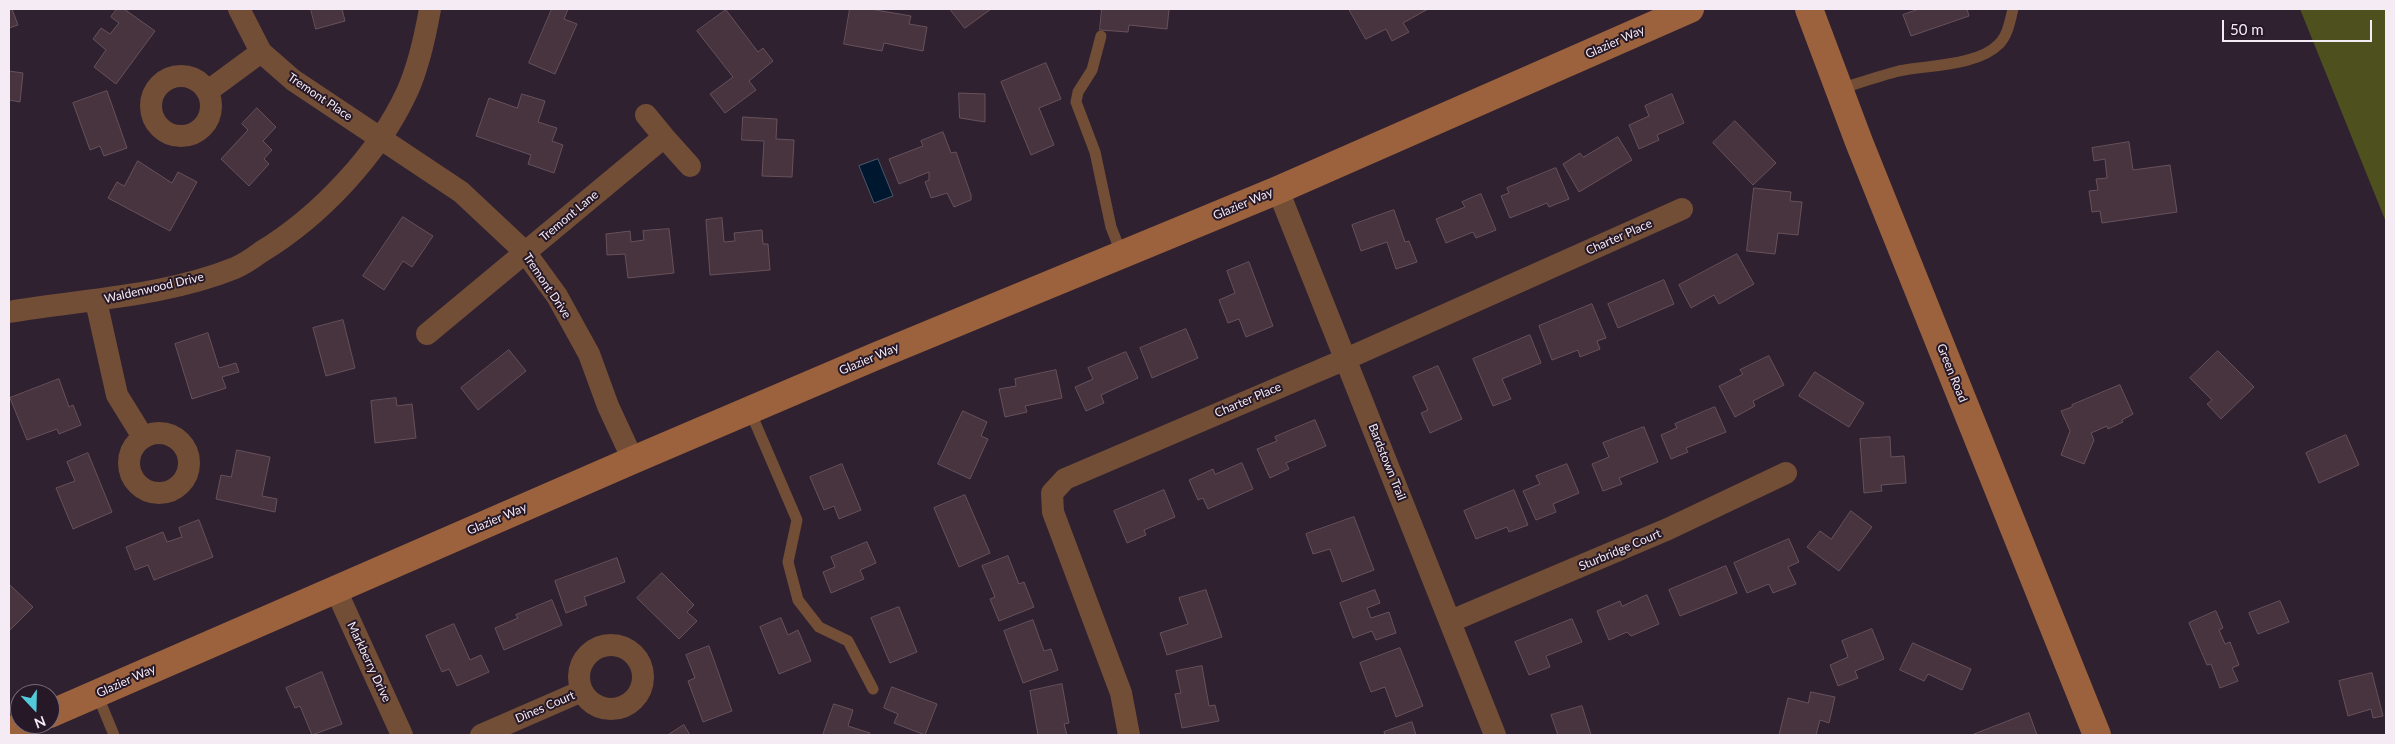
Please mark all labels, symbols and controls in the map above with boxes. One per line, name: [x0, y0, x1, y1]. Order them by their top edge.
scale bar: [2225, 10, 2375, 42]
text: 50 m: [2230, 20, 2264, 38]
street label: Glazier Way: [1583, 23, 1647, 61]
street label: Tremont Place: [285, 70, 355, 124]
street label: Glazier Way: [1211, 185, 1275, 223]
street label: Tremont Lane: [537, 187, 601, 245]
street label: Charter Place: [1584, 216, 1654, 258]
street label: Tremont Drive: [520, 251, 574, 321]
street label: Waldenwood Drive: [103, 270, 205, 306]
street label: Glazier Way: [837, 340, 901, 378]
street label: Green Road: [1934, 342, 1970, 404]
street label: Charter Place: [1213, 379, 1283, 421]
street label: Bardstown Trail: [1365, 421, 1409, 503]
street label: Glazier Way: [465, 500, 529, 538]
street label: Sturbridge Court: [1577, 526, 1663, 574]
street label: Markberry Drive: [344, 620, 394, 704]
street label: Glazier Way: [94, 662, 158, 700]
north arrow: [10, 684, 60, 734]
street label: Dines Court: [513, 688, 577, 726]
text: N: [32, 713, 48, 732]

